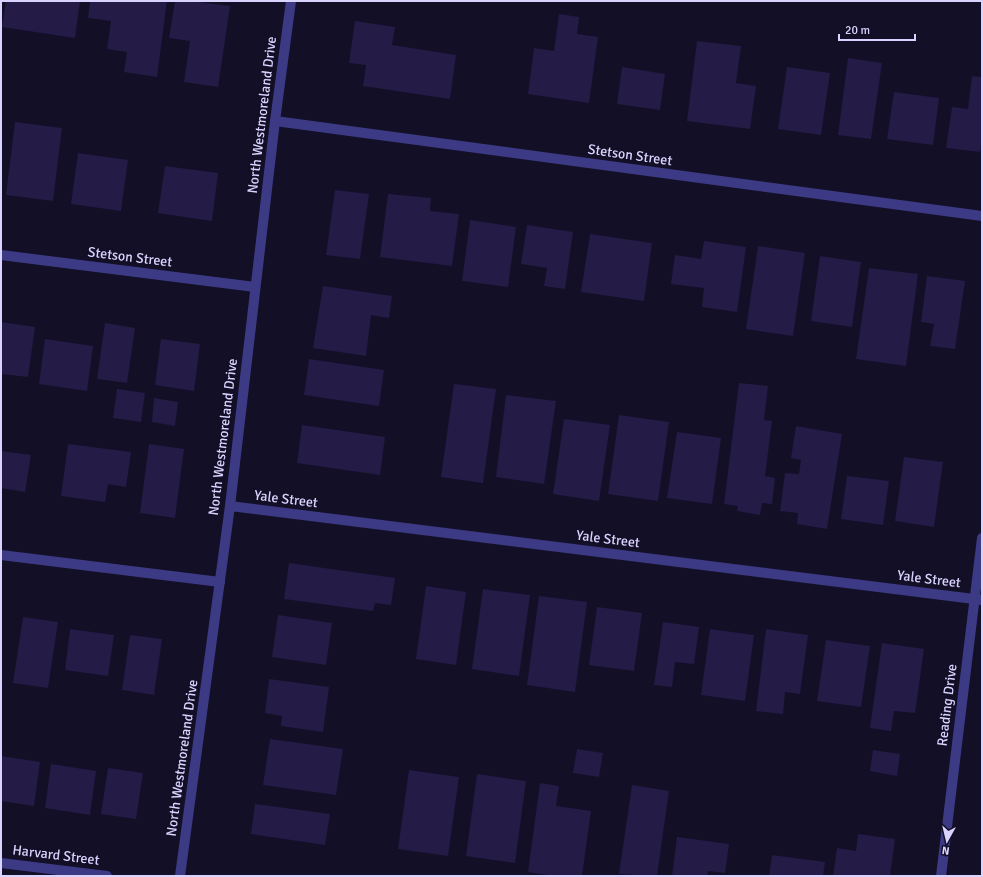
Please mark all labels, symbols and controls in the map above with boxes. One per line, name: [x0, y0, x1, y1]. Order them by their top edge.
scale bar: [839, 16, 915, 42]
text: 20 m: [845, 23, 870, 38]
street label: North Westmoreland Drive: [244, 35, 280, 195]
street label: Stetson Street: [587, 141, 673, 169]
street label: Stetson Street: [87, 243, 173, 271]
street label: North Westmoreland Drive: [205, 357, 241, 517]
street label: Yale Street: [253, 487, 319, 511]
street label: Yale Street: [575, 527, 641, 551]
street label: Yale Street: [896, 567, 962, 591]
street label: Reading Drive: [934, 663, 960, 747]
street label: North Westmoreland Drive: [163, 678, 201, 838]
north arrow: [927, 821, 967, 861]
street label: Harvard Street: [12, 841, 101, 869]
text: N: [941, 843, 950, 857]

